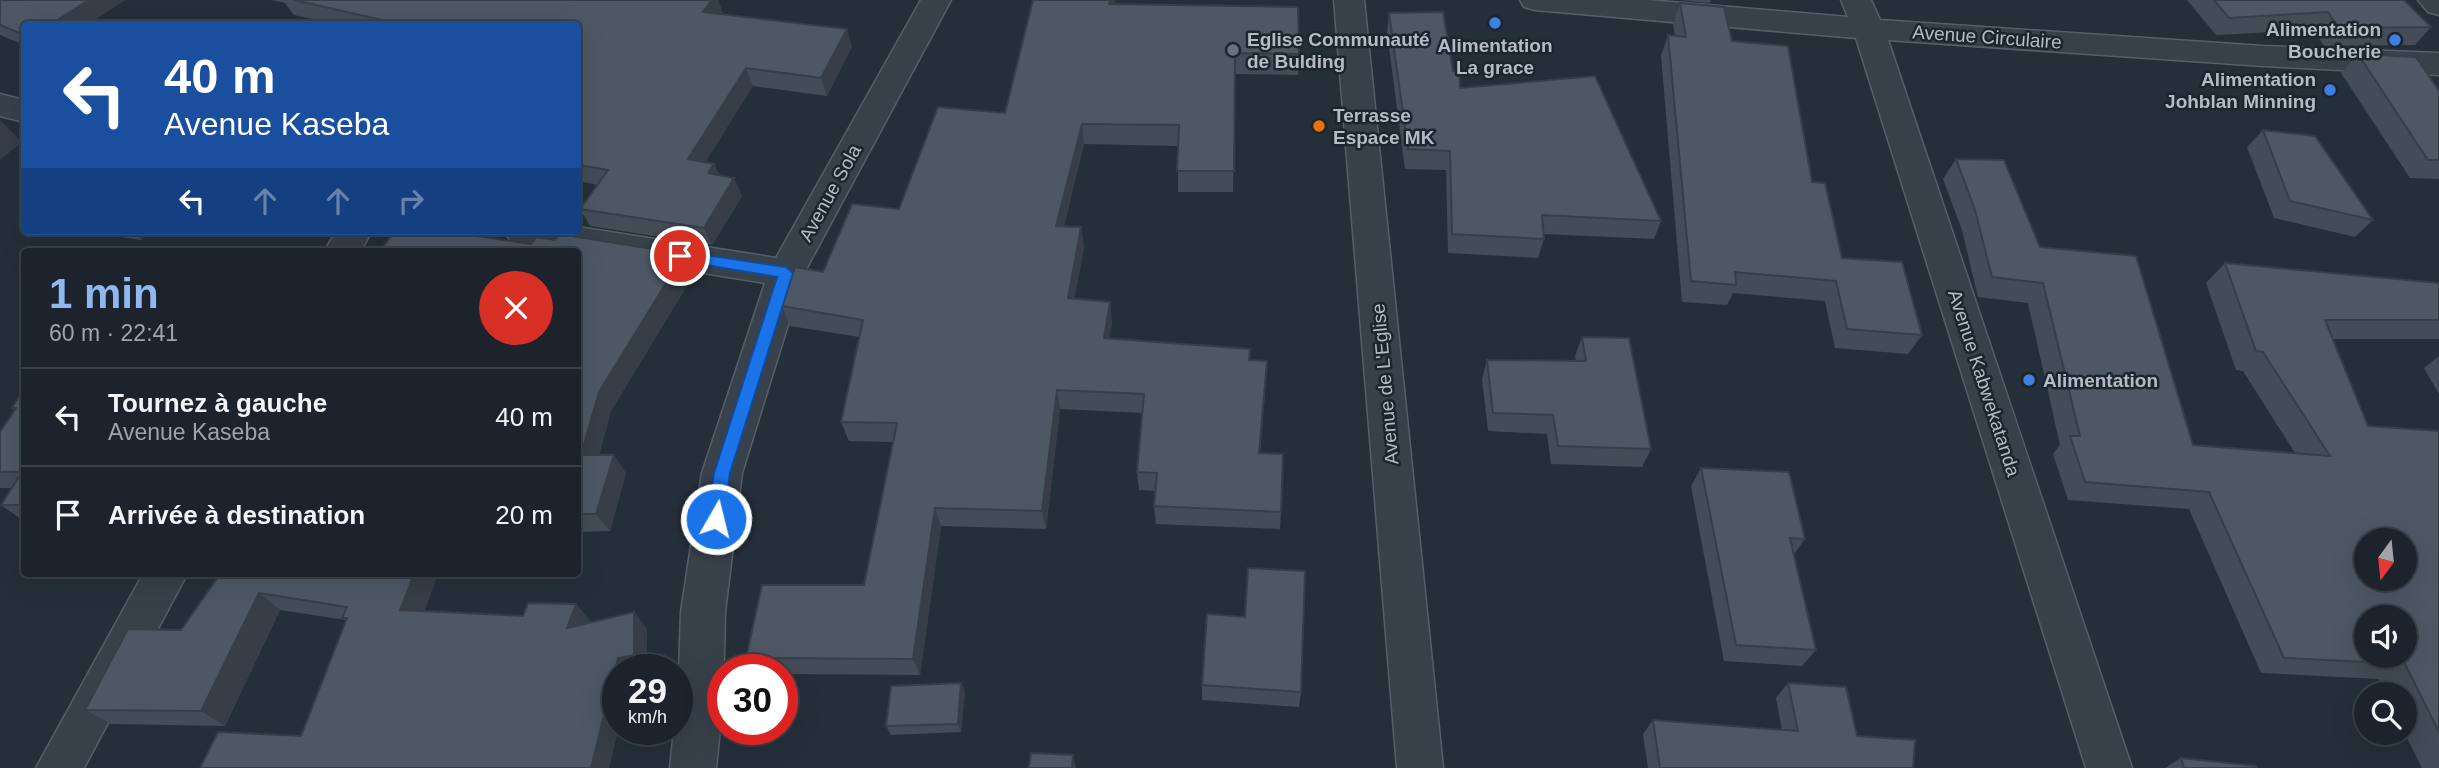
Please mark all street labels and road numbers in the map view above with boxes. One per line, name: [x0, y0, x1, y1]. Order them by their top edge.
street label: Avenue Circulaire: [1912, 21, 2062, 53]
street label: Avenue Sola: [795, 141, 865, 245]
street label: Avenue Kabwekatanda: [1944, 287, 2024, 479]
street label: Avenue de L'Eglise: [1367, 303, 1403, 465]

